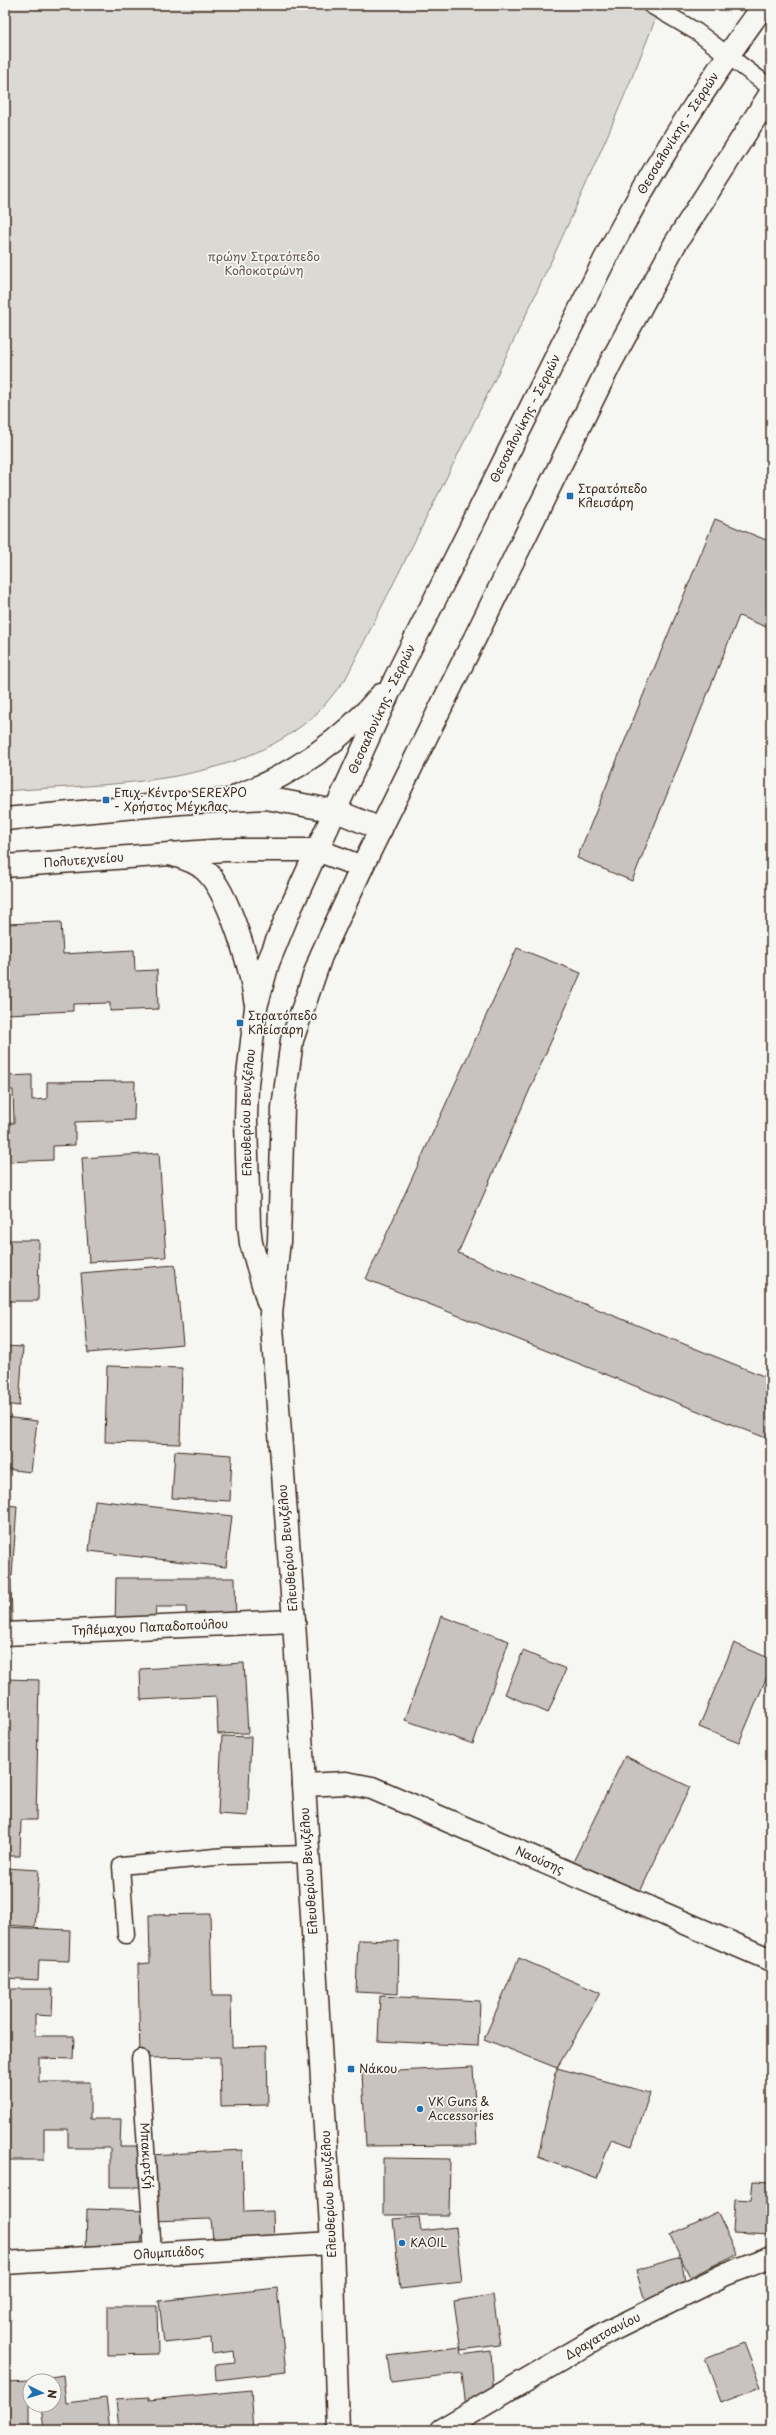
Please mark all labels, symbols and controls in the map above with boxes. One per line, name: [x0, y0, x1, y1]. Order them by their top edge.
street label: Θεσσαλονίκης - Σερρών: [632, 68, 723, 197]
park label: πρώην Στρατόπεδο Κολοκοτρώνη: [208, 247, 320, 279]
street label: Θεσσαλονίκης - Σερρών: [485, 351, 564, 485]
place label: Στρατόπεδο Κλεισάρη: [578, 479, 648, 511]
marker: Στρατόπεδο Κλεισάρη: [565, 491, 575, 501]
street label: Θεσσαλονίκης - Σερρών: [343, 641, 419, 777]
place label: Επιχ. Κέντρο SEREXPO - Χρήστος Μέγκλας: [114, 783, 247, 815]
marker: Επιχ. Κέντρο SEREXPO - Χρήστος Μέγκλας: [101, 795, 111, 805]
street label: Πολυτεχνείου: [43, 847, 124, 871]
place label: Στρατόπεδο Κλείσαρη: [248, 1006, 318, 1038]
marker: Στρατόπεδο Κλείσαρη: [235, 1018, 245, 1028]
street label: Ελευθερίου Βενιζέλου: [236, 1048, 259, 1177]
street label: Ελευθερίου Βενιζέλου: [272, 1484, 302, 1612]
street label: Τηλέμαχου Παπαδοπούλου: [71, 1614, 229, 1639]
street label: Ελευθερίου Βενιζέλου: [295, 1807, 321, 1935]
street label: Ναούσης: [513, 1841, 567, 1878]
place label: Νάκου: [359, 2059, 397, 2077]
marker: Νάκου: [346, 2064, 356, 2074]
place label: VK Guns & Accessories: [428, 2092, 494, 2124]
marker: VK Guns & Accessories: [415, 2104, 425, 2114]
street label: Μπακιρτζή: [136, 2122, 159, 2190]
street label: Ελευθερίου Βενιζέλου: [316, 2130, 340, 2258]
place label: KAOIL: [410, 2233, 447, 2251]
marker: KAOIL: [397, 2238, 407, 2248]
street label: Ολυμπιάδος: [133, 2241, 205, 2263]
street label: Δραγατσανίου: [561, 2307, 643, 2363]
north arrow: [22, 2373, 62, 2413]
text: N: [44, 2389, 61, 2399]

